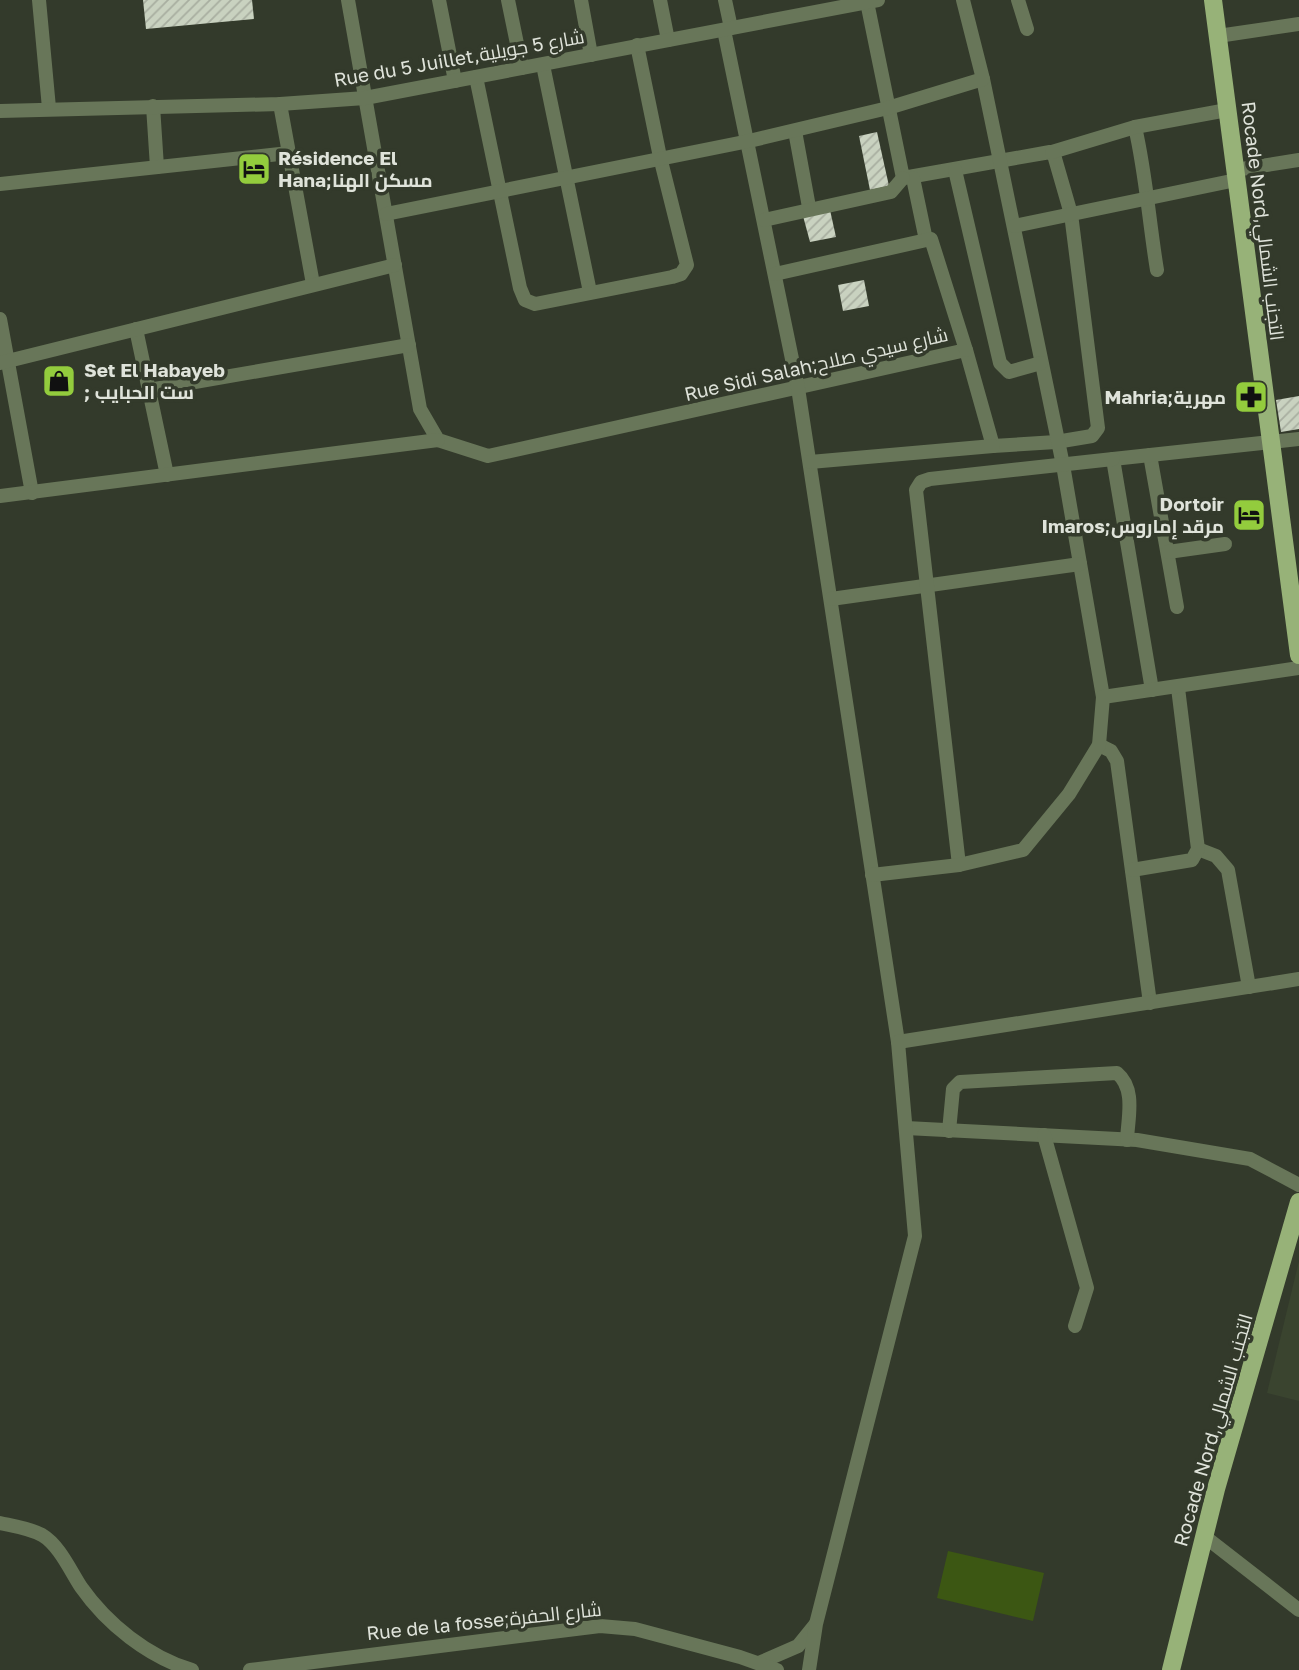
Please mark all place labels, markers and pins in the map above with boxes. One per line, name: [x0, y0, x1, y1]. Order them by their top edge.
place label: Résidence El Hana;مسكن الهنا: [278, 146, 432, 192]
hotel icon: Résidence El Hana;مسكن الهنا: [235, 150, 273, 188]
place label: Set El Habayeb ; ست الحبايب: [84, 358, 225, 403]
shop icon: Set El Habayeb ; ست الحبايب: [40, 362, 78, 400]
pharmacy icon: Mahria;مهرية: [1232, 378, 1270, 416]
place label: Mahria;مهرية: [1104, 385, 1226, 409]
place label: Dortoir Imaros;مرقد إماروس: [1042, 492, 1225, 540]
hotel icon: Dortoir Imaros;مرقد إماروس: [1230, 496, 1268, 534]

